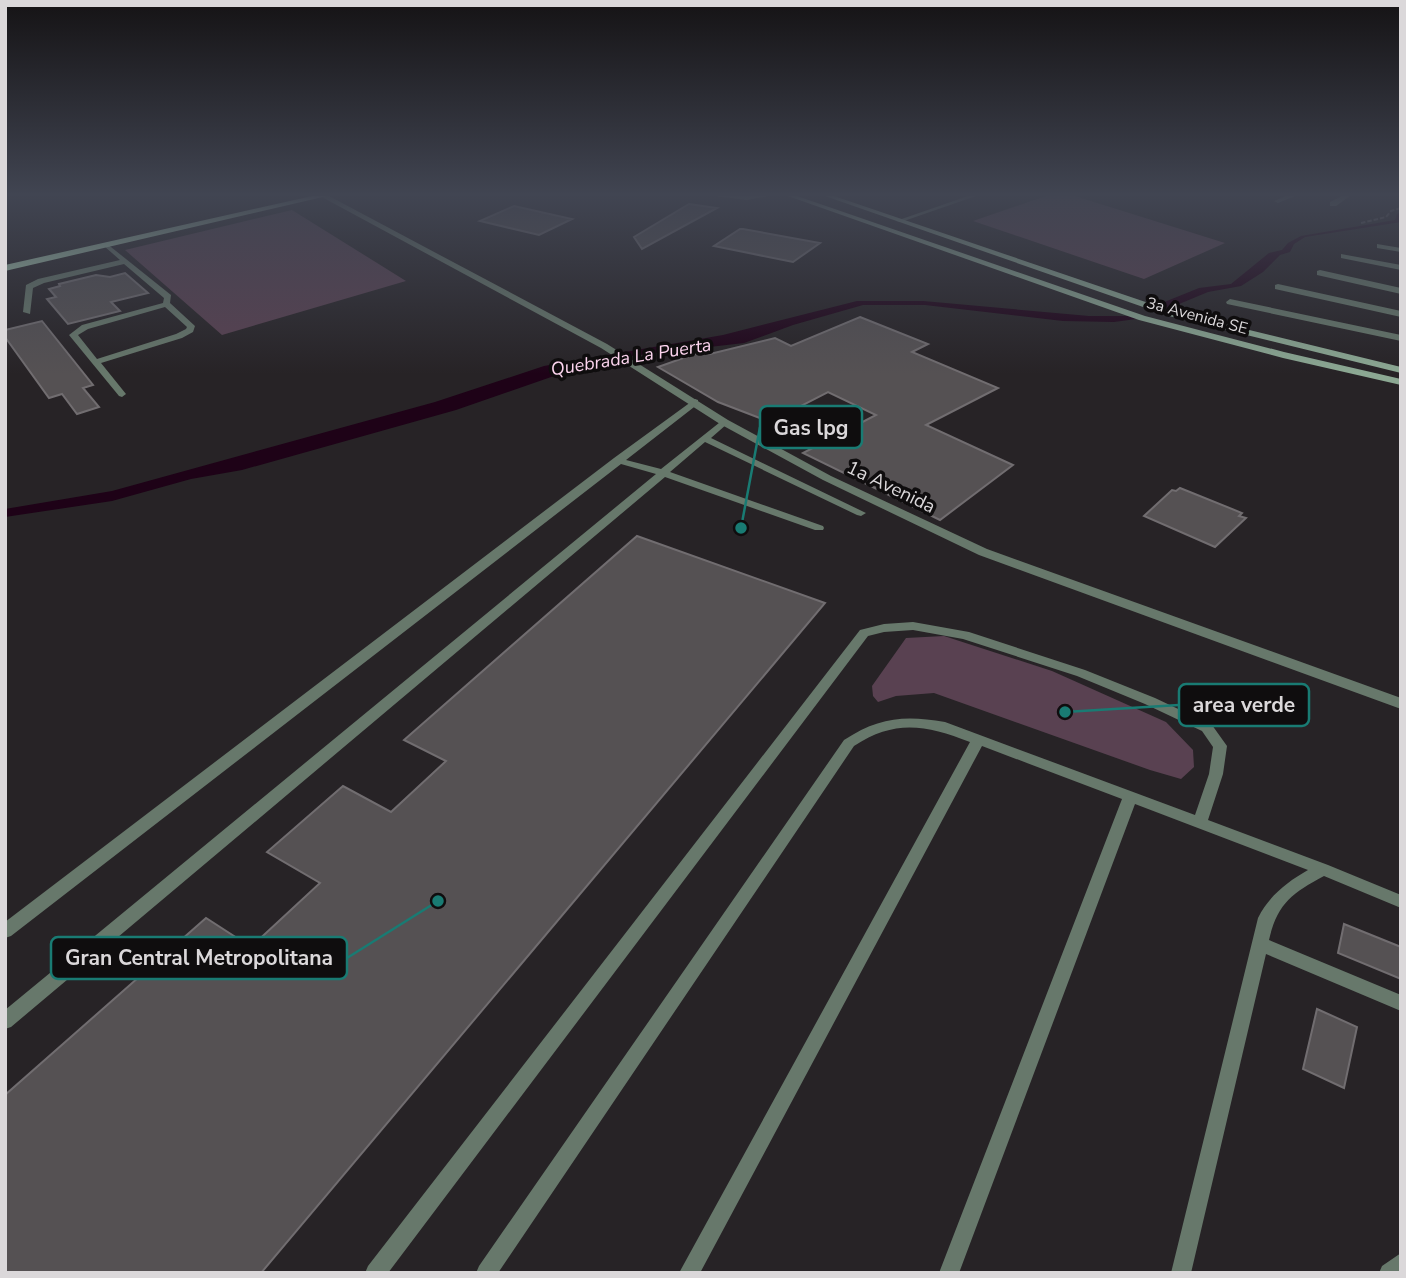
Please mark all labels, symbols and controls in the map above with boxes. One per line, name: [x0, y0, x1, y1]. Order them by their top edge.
street label: 3a Avenida SE: [1144, 292, 1250, 340]
water label: Quebrada La Puerta: [549, 332, 713, 382]
callout: Gas lpg: [760, 406, 862, 448]
text: Gas lpg: [774, 414, 848, 442]
street label: 1a Avenida: [842, 454, 940, 520]
callout: area verde: [1179, 684, 1309, 726]
text: area verde: [1193, 691, 1295, 719]
callout: Gran Central Metropolitana: [51, 937, 347, 979]
text: Gran Central Metropolitana: [65, 944, 333, 972]

